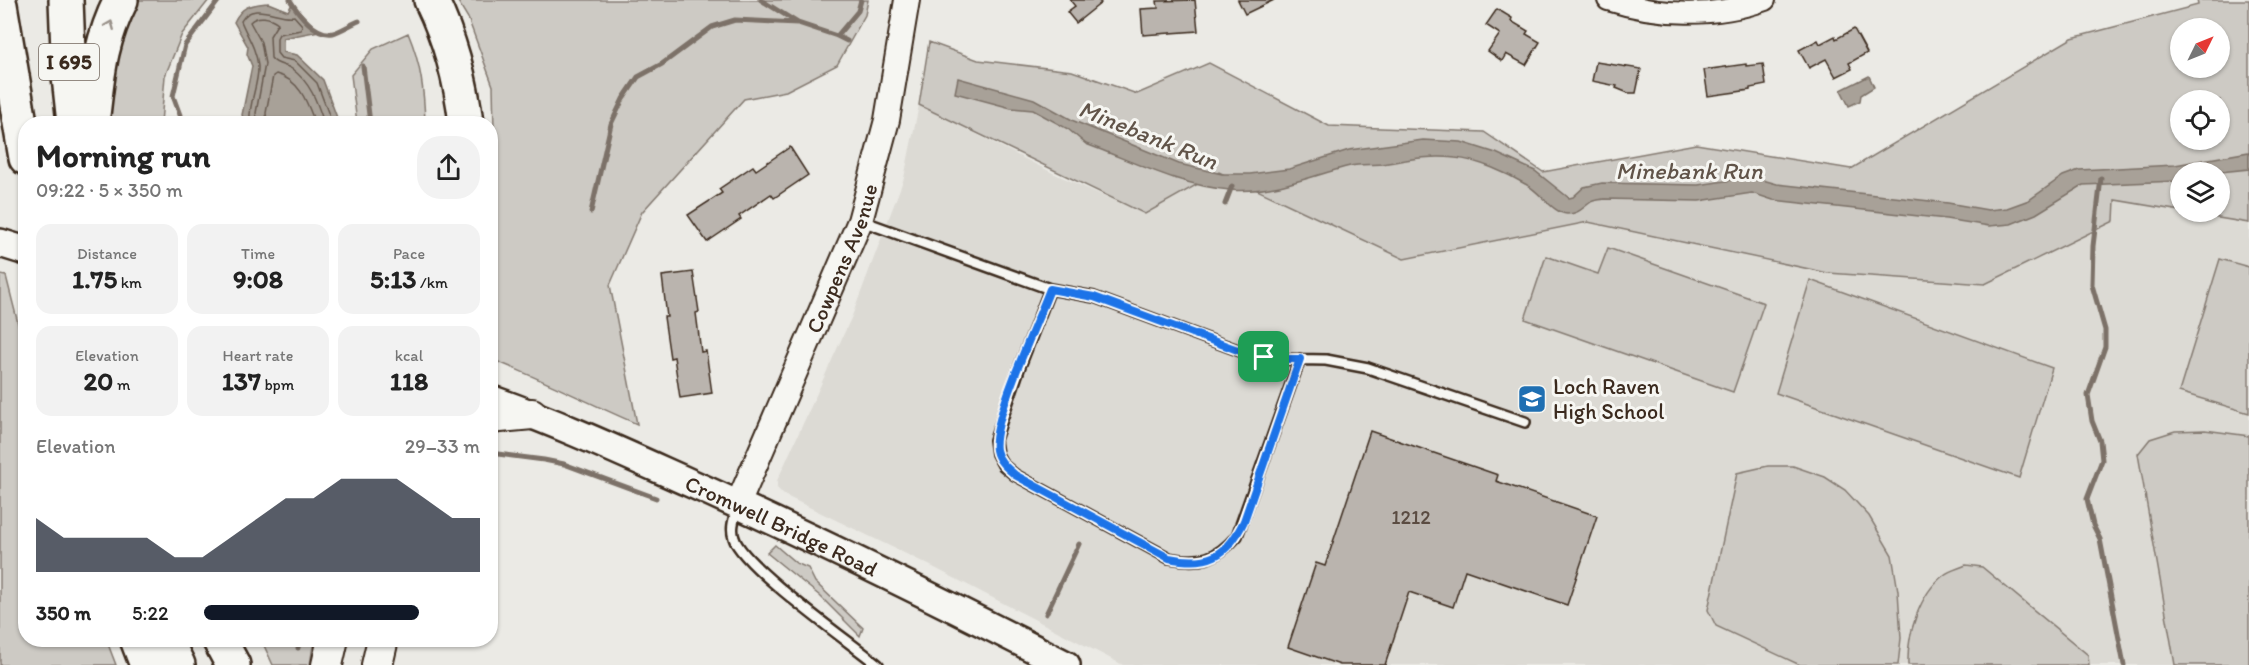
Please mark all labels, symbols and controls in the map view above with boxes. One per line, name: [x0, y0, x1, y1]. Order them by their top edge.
north arrow: [2170, 18, 2230, 78]
map controls: [2170, 18, 2230, 222]
one-way arrow: [103, 20, 115, 31]
road number: I 695: [39, 44, 99, 80]
button: locate: [2170, 90, 2230, 150]
water label: Minebank Run: [1075, 94, 1222, 176]
text: Morning run: [36, 136, 211, 175]
button: share: [417, 136, 480, 199]
water label: Minebank Run: [1616, 156, 1763, 185]
button: layers: [2170, 162, 2230, 222]
text: 09:22 · 5 × 350 m: [36, 178, 183, 202]
street label: Cowpens Avenue: [800, 181, 883, 337]
text: Distance: [77, 244, 137, 263]
text: Time: [241, 244, 275, 263]
text: Pace: [393, 244, 425, 263]
text: 1.75: [72, 263, 117, 295]
text: 9:08: [233, 263, 283, 295]
text: 5:13: [370, 263, 416, 295]
text: km: [117, 273, 142, 292]
text: /km: [416, 273, 448, 292]
pin: [1238, 331, 1289, 382]
icon: arrive: [1247, 340, 1280, 373]
text: Elevation: [75, 346, 139, 365]
text: Heart rate: [223, 346, 293, 365]
text: kcal: [395, 346, 423, 365]
text: 20: [84, 365, 113, 397]
text: 137: [222, 365, 261, 397]
text: 118: [390, 365, 428, 397]
place label: Loch Raven High School: [1553, 373, 1665, 425]
text: m: [113, 375, 130, 394]
text: bpm: [261, 375, 294, 394]
school or university icon: Loch Raven High School: [1516, 383, 1548, 415]
text: Elevation: [36, 434, 115, 458]
text: 29–33 m: [405, 434, 480, 458]
street label: Cromwell Bridge Road: [681, 469, 882, 583]
house number: 1212: [1391, 505, 1431, 529]
text: 350 m: [36, 601, 91, 625]
text: 5:22: [132, 601, 168, 625]

